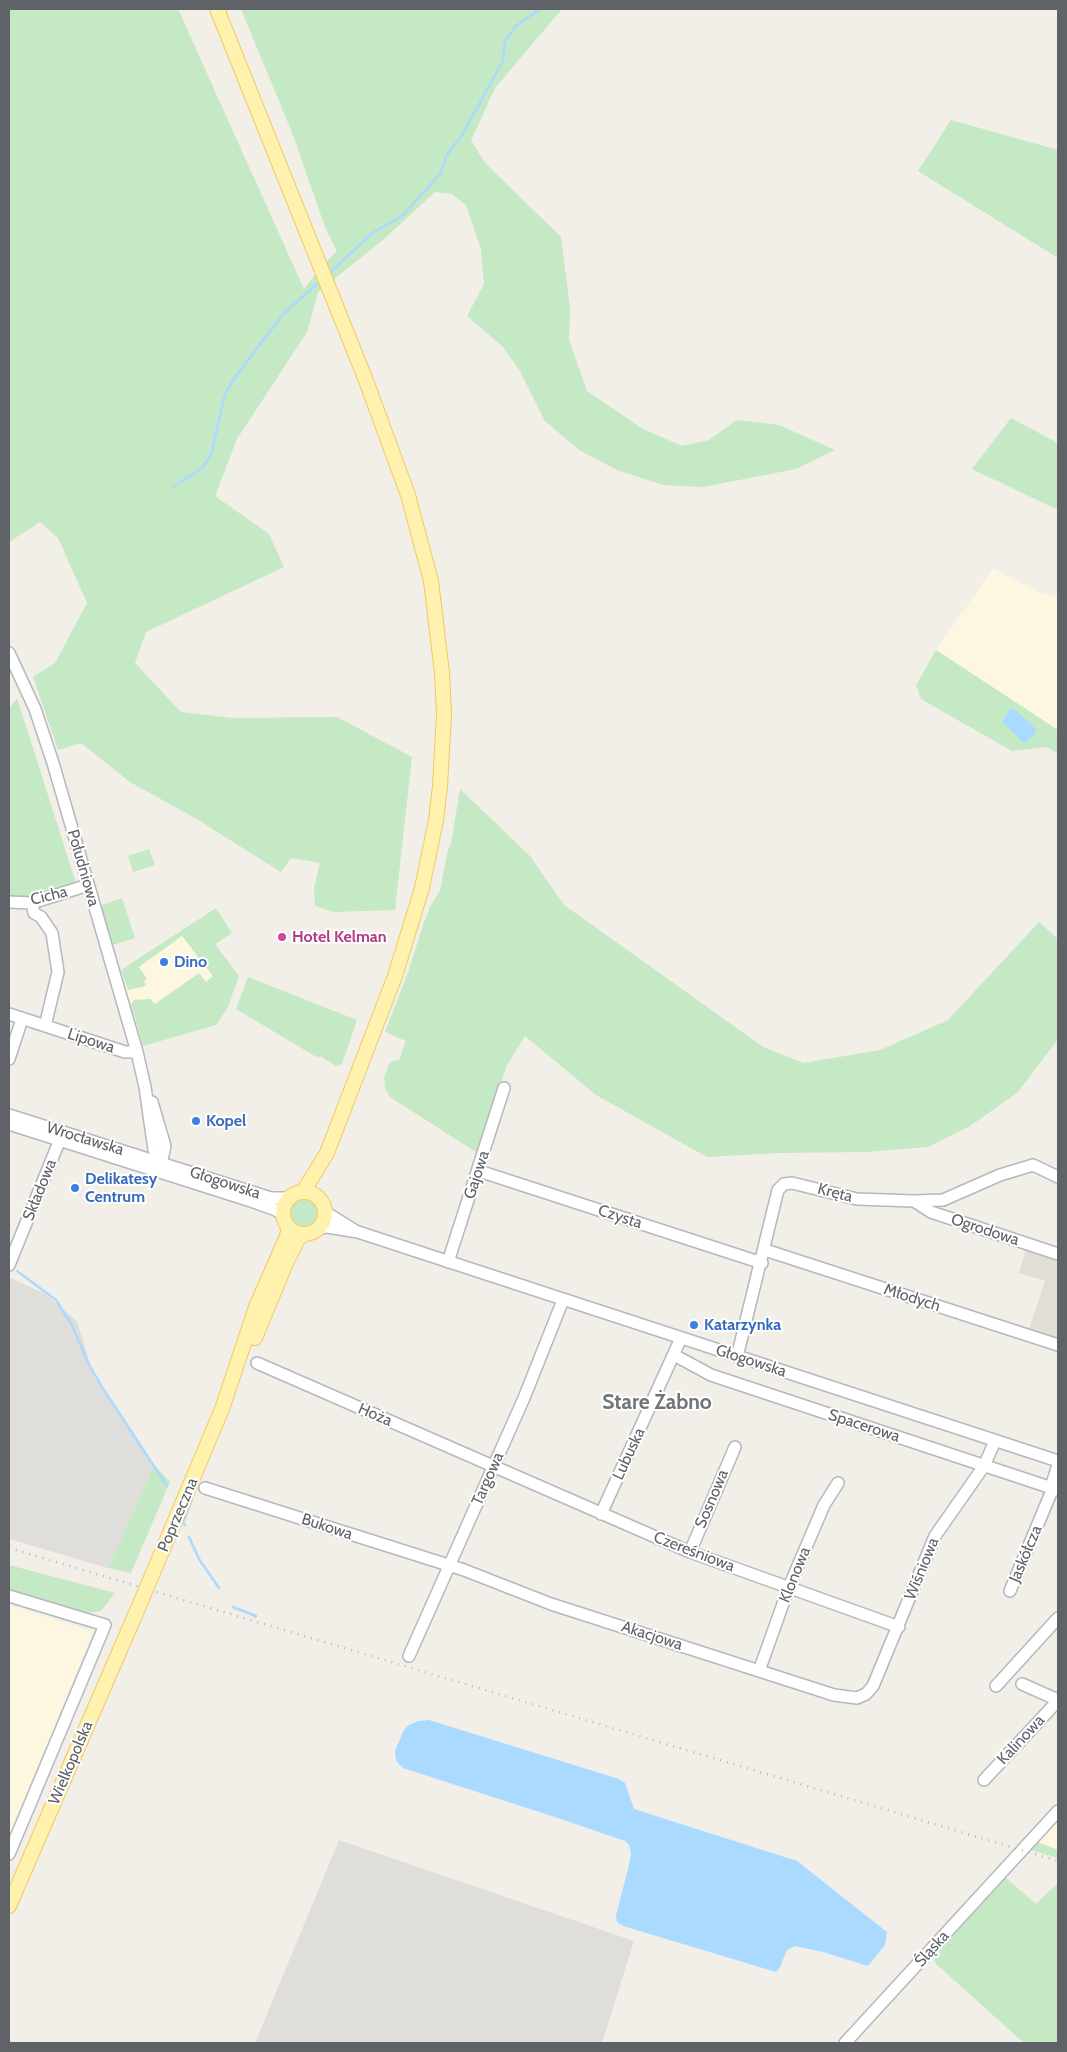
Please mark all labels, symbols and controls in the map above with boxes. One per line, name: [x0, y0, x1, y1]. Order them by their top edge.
street label: Południowa: [63, 827, 103, 909]
street label: Cicha: [29, 882, 69, 910]
place label: Hotel Kelman: [292, 927, 387, 947]
marker: Hotel Kelman: [276, 931, 288, 943]
place label: Dino: [174, 952, 207, 972]
marker: Dino: [158, 956, 170, 968]
street label: Lipowa: [65, 1024, 117, 1058]
place label: Kopel: [206, 1111, 246, 1131]
marker: Kopel: [190, 1115, 202, 1127]
street label: Wrocławska: [44, 1118, 126, 1160]
street label: Gajowa: [460, 1148, 494, 1202]
street label: Składowa: [19, 1156, 61, 1224]
street label: Głogowska: [187, 1163, 263, 1203]
place label: Delikatesy Centrum: [85, 1169, 157, 1207]
street label: Kręta: [816, 1179, 854, 1207]
marker: Delikatesy Centrum: [69, 1182, 81, 1194]
street label: Czysta: [596, 1201, 644, 1233]
street label: Ogrodowa: [948, 1210, 1022, 1250]
street label: Młodych: [881, 1280, 943, 1316]
place label: Katarzynka: [704, 1315, 781, 1335]
marker: Katarzynka: [688, 1319, 700, 1331]
street label: Głogowska: [713, 1341, 789, 1381]
district label: Stare Żabno: [602, 1390, 712, 1416]
street label: Hoża: [355, 1399, 395, 1431]
street label: Spacerowa: [826, 1405, 902, 1447]
street label: Lubuska: [609, 1425, 649, 1483]
street label: Targowa: [468, 1449, 508, 1509]
street label: Sosnowa: [691, 1467, 733, 1531]
street label: Poprzeczna: [154, 1475, 202, 1555]
street label: Bukowa: [299, 1510, 355, 1544]
street label: Jaskółcza: [1005, 1523, 1047, 1585]
street label: Czereśniowa: [651, 1528, 737, 1576]
street label: Wiśniowa: [901, 1535, 943, 1603]
street label: Klonowa: [775, 1544, 815, 1606]
street label: Akacjowa: [619, 1617, 685, 1655]
street label: Kalinowa: [993, 1711, 1049, 1769]
street label: Wielkopolska: [45, 1718, 97, 1808]
street label: Śląska: [911, 1927, 953, 1971]

